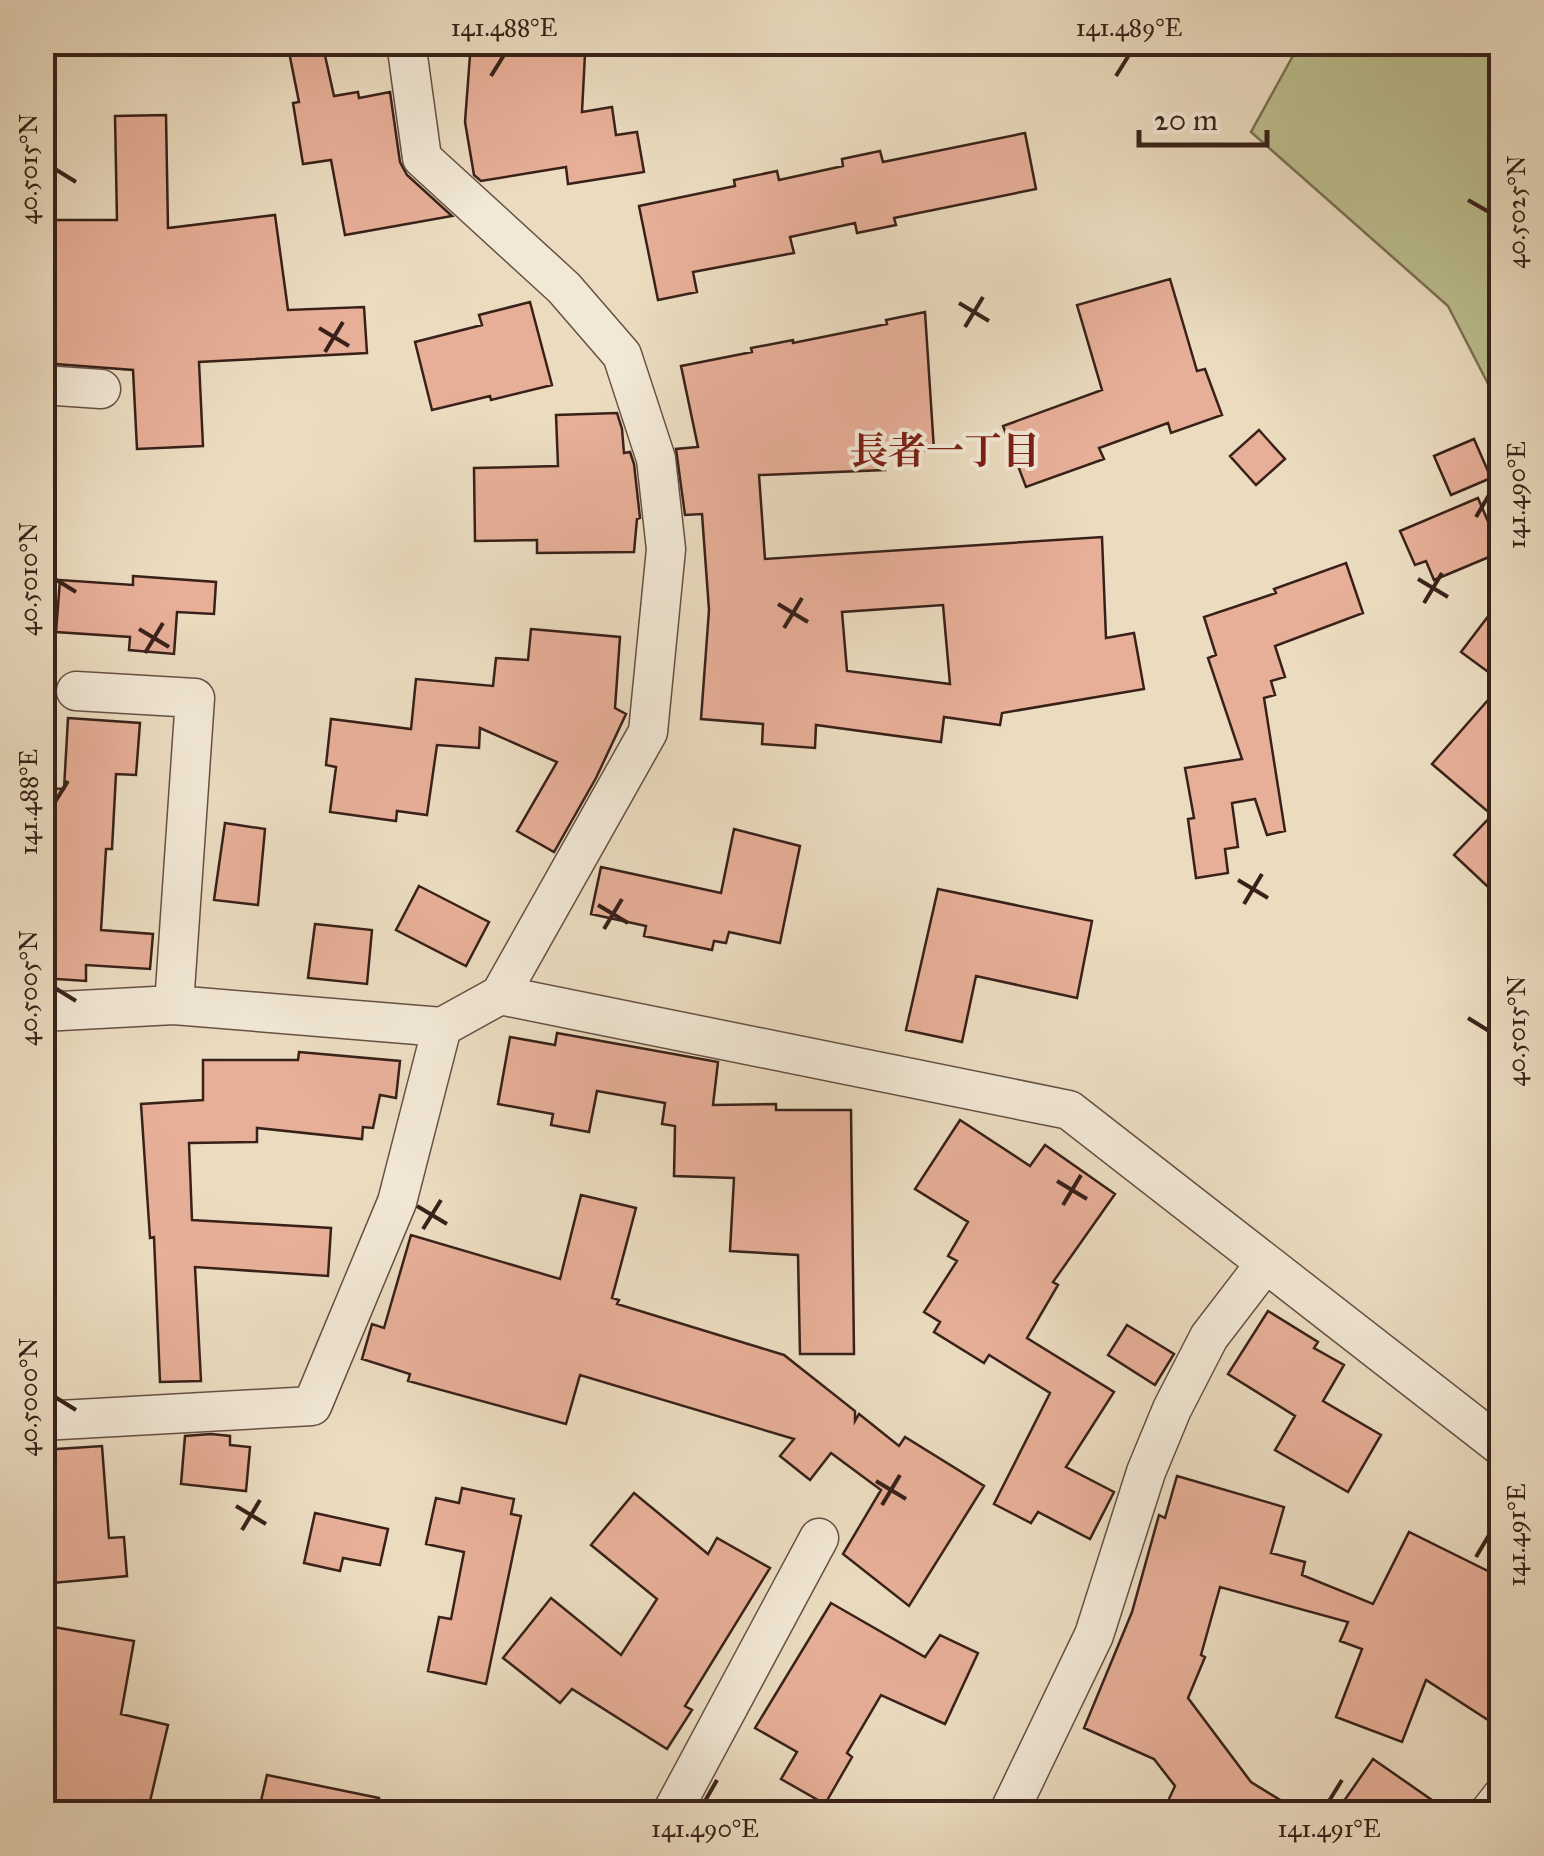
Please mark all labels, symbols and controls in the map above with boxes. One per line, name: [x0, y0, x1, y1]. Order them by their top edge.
text: 141.488°E: [451, 12, 557, 43]
text: 141.489°E: [1076, 12, 1182, 43]
scale bar: [1139, 85, 1266, 147]
text: 20 m: [1154, 102, 1218, 138]
text: 40.5015°N: [13, 114, 44, 224]
text: 40.5025°N: [1501, 155, 1532, 269]
district label: 長者一丁目: [850, 428, 1040, 474]
text: 141.490°E: [1501, 441, 1532, 549]
text: 40.5010°N: [13, 522, 44, 636]
text: 141.488°E: [13, 749, 44, 855]
text: 40.5005°N: [13, 930, 44, 1046]
text: 40.5015°N: [1501, 976, 1532, 1086]
text: 40.5000°N: [13, 1338, 44, 1456]
text: 141.491°E: [1501, 1483, 1532, 1587]
text: 141.490°E: [651, 1813, 759, 1844]
text: 141.491°E: [1277, 1813, 1381, 1844]

